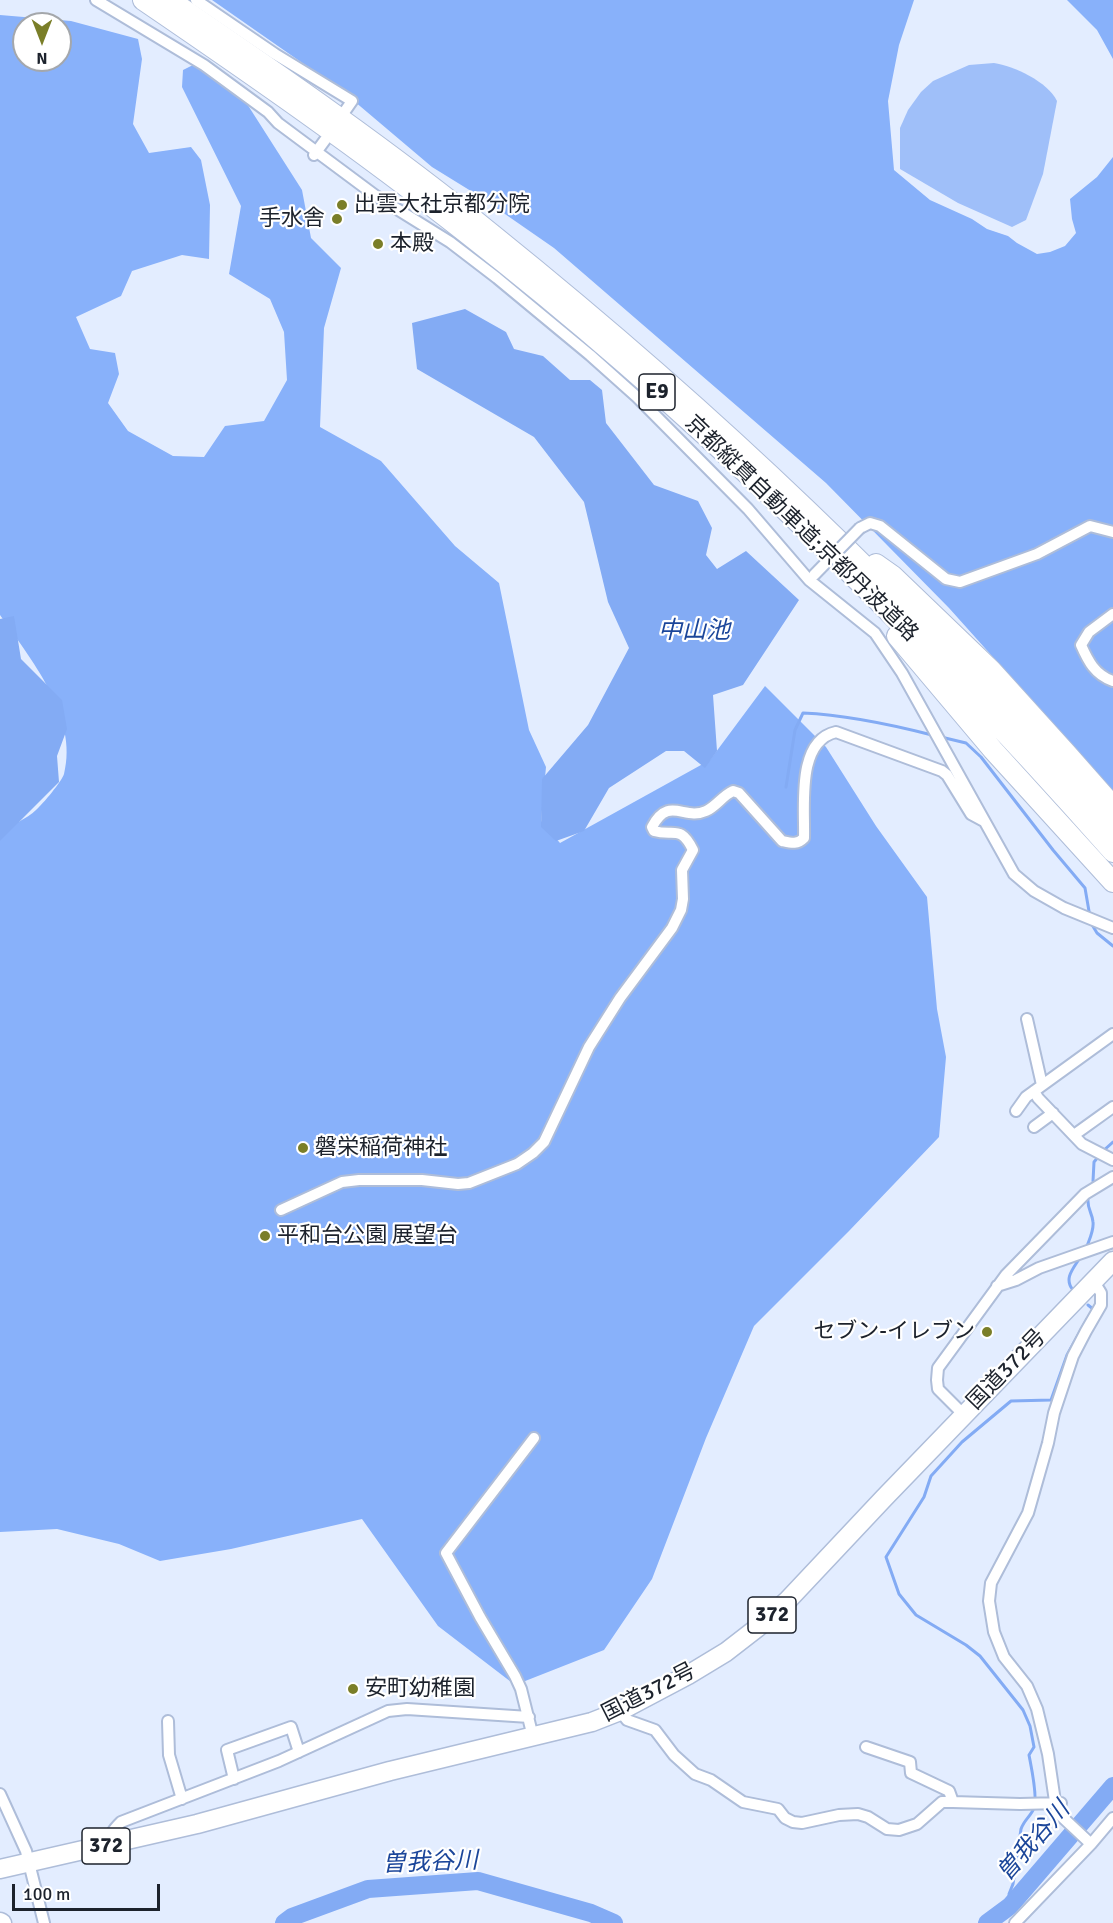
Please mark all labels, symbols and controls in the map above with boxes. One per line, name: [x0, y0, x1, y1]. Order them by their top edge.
north arrow: [12, 12, 72, 72]
text: N: [36, 48, 48, 68]
place label: 出雲大社京都分院: [354, 192, 530, 218]
marker: 出雲大社京都分院: [335, 198, 349, 212]
place label: 手水舎: [259, 206, 325, 232]
marker: 手水舎: [330, 212, 344, 226]
place label: 本殿: [390, 231, 434, 257]
marker: 本殿: [371, 237, 385, 251]
road number: E9: [639, 374, 675, 410]
street label: 京都縦貫自動車道;京都丹波道路: [679, 410, 923, 648]
water label: 中山池: [658, 618, 730, 646]
place label: 磐栄稲荷神社: [315, 1135, 447, 1161]
marker: 磐栄稲荷神社: [296, 1141, 310, 1155]
place label: 平和台公園 展望台: [277, 1223, 458, 1249]
marker: 平和台公園 展望台: [258, 1229, 272, 1243]
place label: セブン-イレブン: [813, 1319, 975, 1345]
street label: 国道372号: [962, 1324, 1052, 1416]
marker: セブン-イレブン: [980, 1325, 994, 1339]
road number: 372: [748, 1597, 796, 1633]
street label: 国道372号: [598, 1658, 700, 1728]
place label: 安町幼稚園: [365, 1676, 475, 1702]
marker: 安町幼稚園: [346, 1682, 360, 1696]
water label: 曽我谷川: [992, 1796, 1076, 1888]
road number: 372: [82, 1828, 130, 1864]
water label: 曽我谷川: [382, 1847, 478, 1879]
scale bar: [15, 1872, 164, 1910]
text: 100 m: [23, 1883, 70, 1905]

